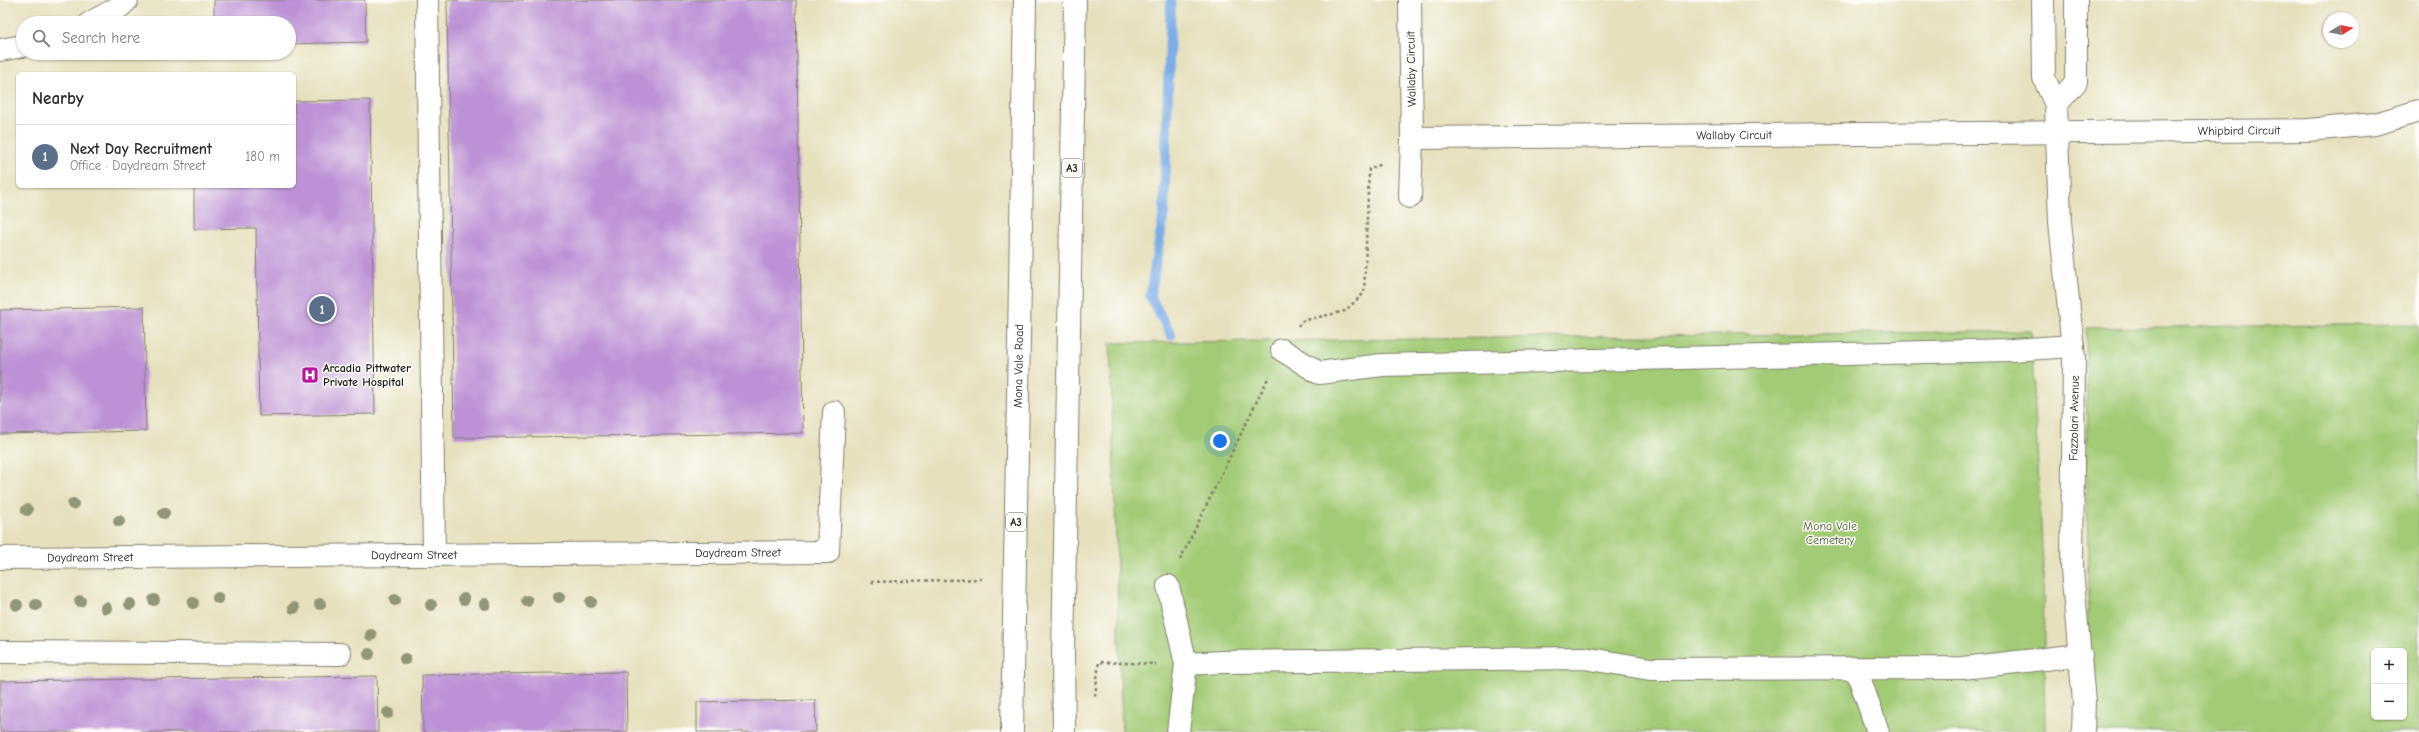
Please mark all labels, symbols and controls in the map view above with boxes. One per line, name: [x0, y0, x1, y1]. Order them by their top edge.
north arrow: [2323, 12, 2359, 48]
search box: [16, 16, 296, 60]
icon: search: [30, 27, 52, 49]
text: Search here: [62, 29, 140, 47]
street label: Wallaby Circuit: [1403, 31, 1419, 107]
text: Nearby: [32, 89, 83, 108]
street label: Whipbird Circuit: [2198, 123, 2281, 138]
street label: Wallaby Circuit: [1696, 128, 1772, 142]
text: Next Day Recruitment: [70, 140, 212, 158]
text: 1: [42, 149, 48, 164]
text: 180 m: [245, 149, 280, 164]
text: Office · Daydream Street: [70, 158, 206, 173]
road number: A3: [1062, 159, 1082, 177]
pin: 1: [309, 294, 335, 324]
street label: Mona Vale Road: [1011, 324, 1026, 408]
place label: Arcadia Pittwater Private Hospital: [323, 361, 411, 389]
hospital icon: Arcadia Pittwater Private Hospital: [300, 365, 320, 385]
street label: Fazzolari Avenue: [2066, 375, 2082, 461]
your location: [1210, 431, 1230, 451]
road number: A3: [1006, 513, 1026, 531]
park label: Mona Vale Cemetery: [1803, 519, 1857, 547]
street label: Daydream Street: [695, 545, 782, 560]
street label: Daydream Street: [371, 548, 458, 562]
street label: Daydream Street: [47, 550, 134, 565]
map controls: [2371, 648, 2407, 720]
button: +: [2371, 648, 2407, 684]
button: −: [2371, 684, 2407, 720]

